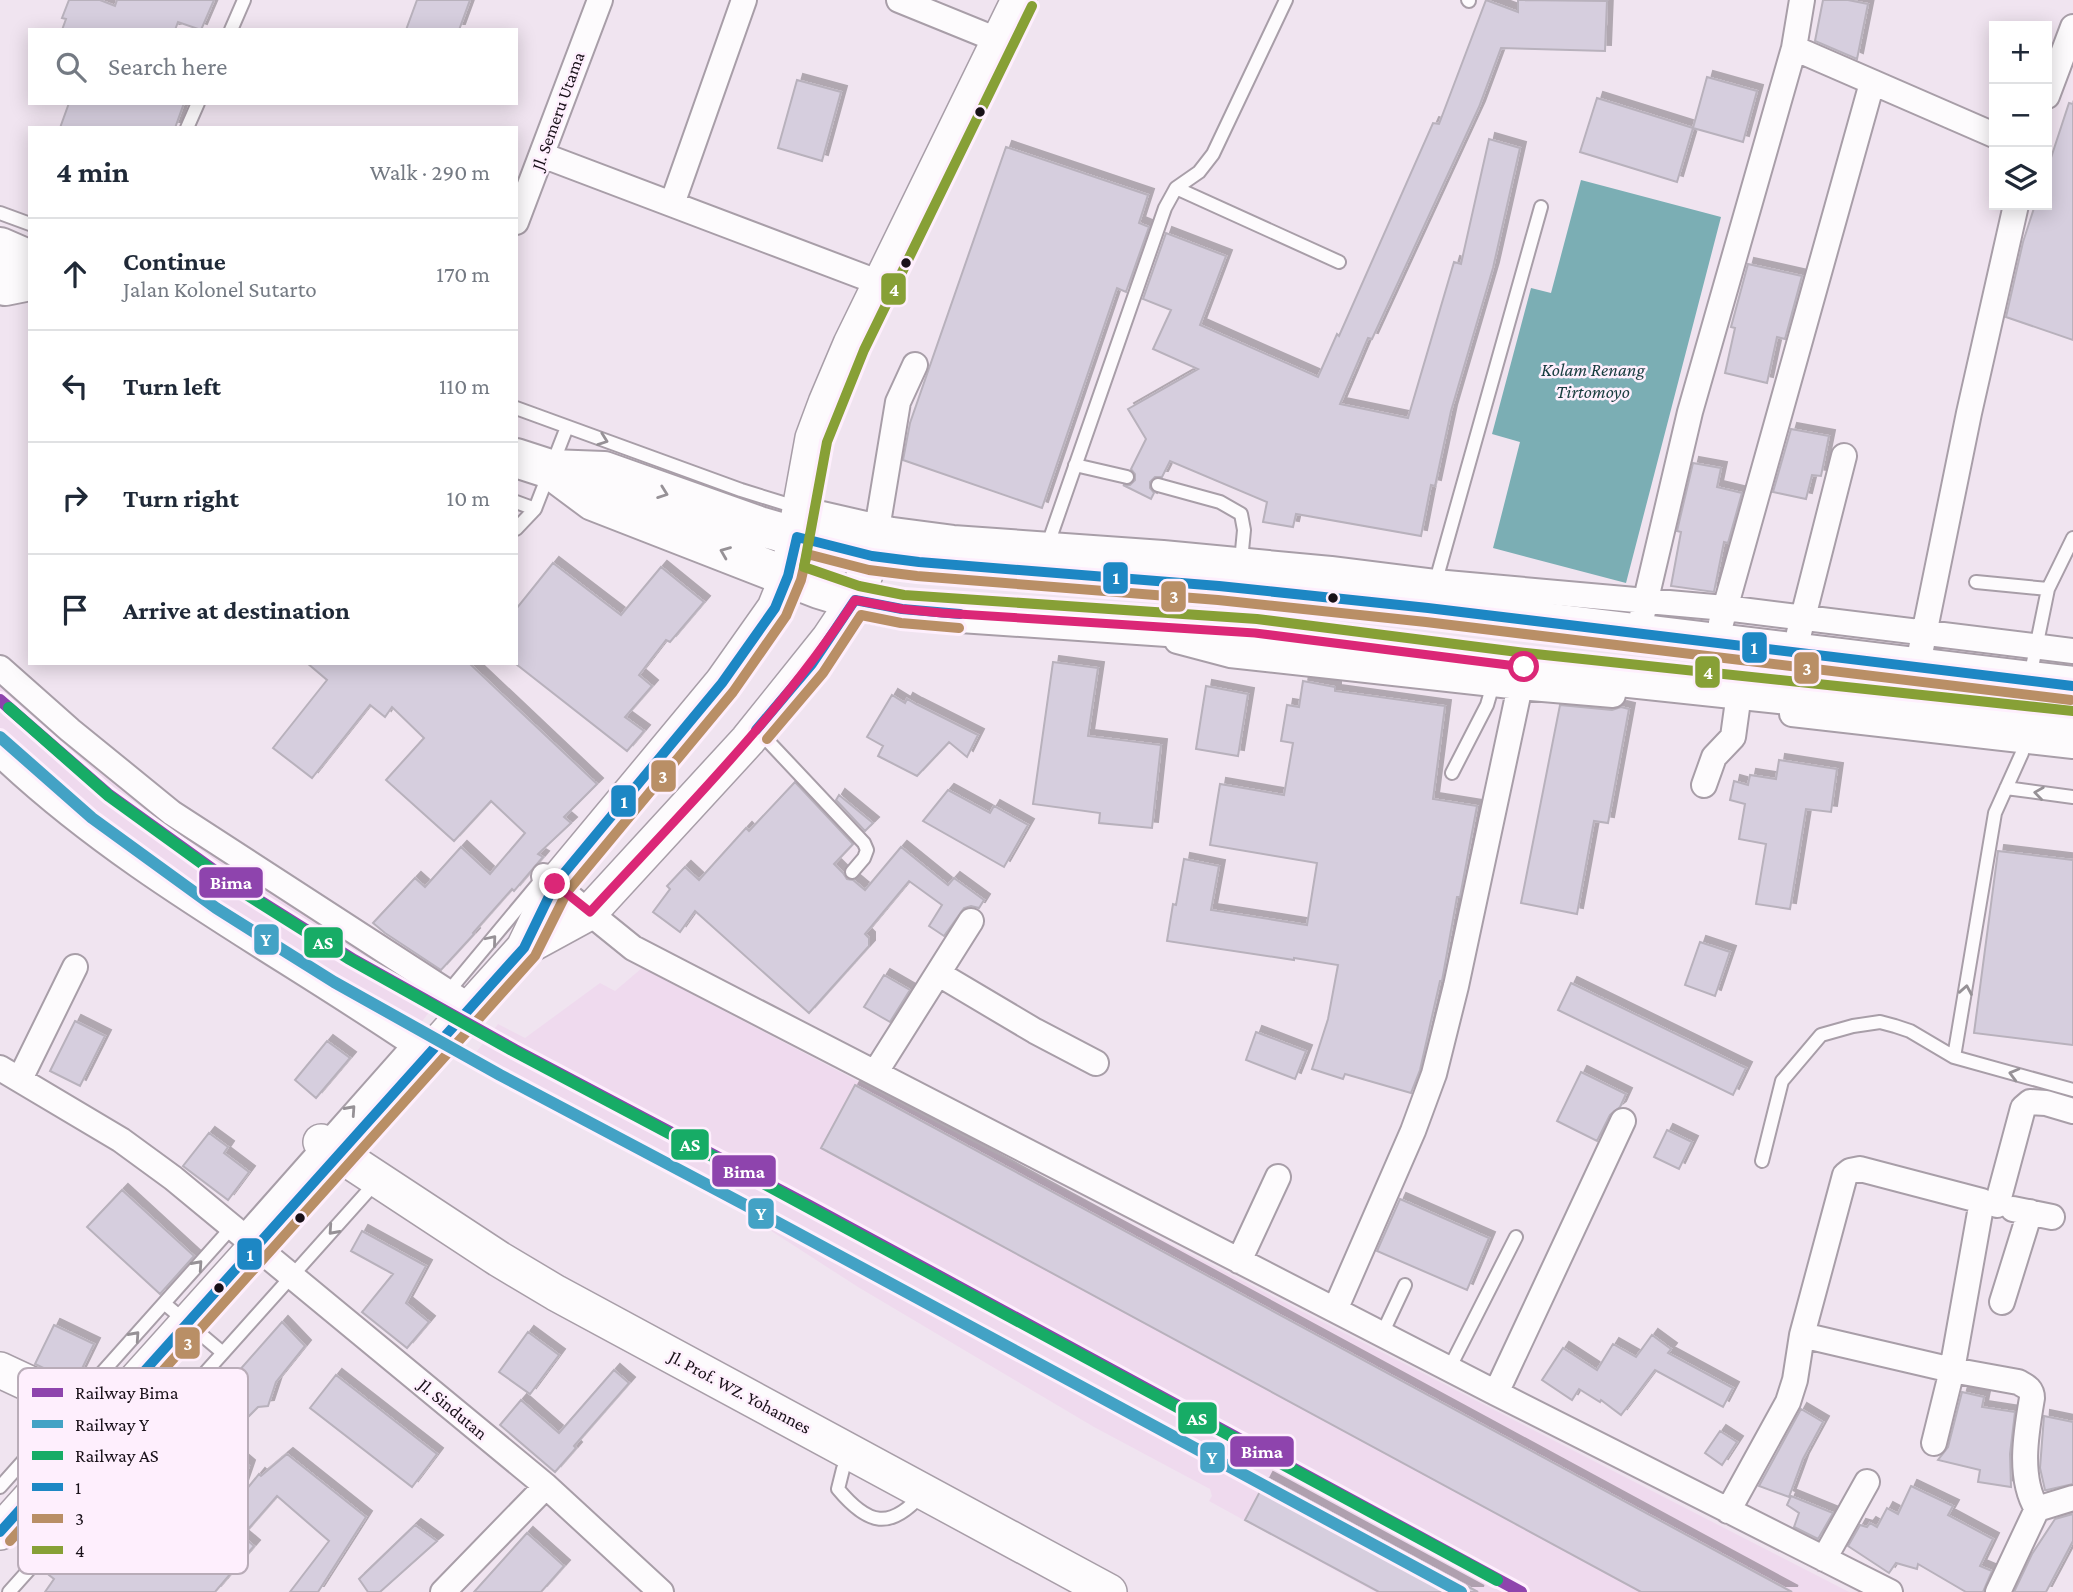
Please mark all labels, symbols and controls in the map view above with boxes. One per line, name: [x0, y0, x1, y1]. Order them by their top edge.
map controls: [1989, 21, 2052, 210]
button: +: [1989, 21, 2052, 84]
search box: [28, 28, 518, 105]
icon: search: [52, 48, 90, 86]
street label: Jl. Semeru Utama: [527, 49, 589, 175]
text: Search here: [108, 52, 227, 81]
button: −: [1989, 84, 2052, 147]
unlabelled marker: [973, 105, 987, 119]
button: layers: [1989, 147, 2052, 210]
text: 4 min: [56, 155, 129, 188]
text: Walk · 290 m: [370, 159, 490, 185]
text: Continue: [123, 247, 226, 276]
icon: ahead: [56, 255, 94, 293]
unlabelled marker: [899, 256, 913, 270]
text: 170 m: [436, 261, 490, 287]
line badge: 4: [880, 272, 907, 306]
text: Jalan Kolonel Sutarto: [123, 276, 317, 302]
text: 4: [889, 279, 899, 300]
water label: Kolam Renang Tirtomoyo: [1541, 359, 1645, 402]
icon: left: [56, 367, 94, 405]
text: Turn left: [123, 372, 221, 401]
text: 110 m: [439, 373, 490, 399]
one-way arrow: [597, 432, 609, 446]
icon: right: [56, 479, 94, 517]
text: Turn right: [123, 484, 239, 513]
text: 10 m: [447, 485, 490, 511]
one-way arrow: [657, 485, 669, 499]
one-way arrow: [719, 547, 731, 561]
line badge: 1: [1102, 561, 1129, 595]
text: 1: [1112, 567, 1120, 588]
line badge: 3: [1160, 580, 1187, 613]
text: 3: [1169, 586, 1179, 607]
icon: arrive: [56, 591, 94, 629]
unlabelled marker: [1326, 591, 1340, 605]
text: Arrive at destination: [123, 596, 350, 625]
line badge: 1: [1741, 631, 1768, 664]
text: 1: [1750, 637, 1758, 658]
route start: [1508, 651, 1539, 682]
line badge: 3: [1793, 651, 1820, 685]
line badge: 4: [1694, 655, 1721, 689]
text: 3: [1802, 658, 1812, 679]
text: 4: [1703, 662, 1713, 683]
line badge: 3: [650, 759, 677, 793]
text: 3: [658, 766, 668, 787]
line badge: 1: [610, 784, 637, 818]
one-way arrow: [2033, 785, 2045, 800]
text: 1: [620, 791, 628, 812]
line badge: Bima: [198, 866, 264, 899]
route end: [539, 868, 570, 899]
text: Bima: [210, 872, 253, 893]
line badge: Y: [253, 923, 280, 956]
line badge: AS: [303, 926, 344, 959]
text: Y: [261, 929, 272, 950]
text: AS: [312, 932, 333, 953]
one-way arrow: [483, 935, 496, 947]
one-way arrow: [1958, 984, 1973, 996]
one-way arrow: [2008, 1067, 2020, 1082]
one-way arrow: [342, 1105, 355, 1118]
line badge: AS: [670, 1128, 710, 1161]
text: AS: [679, 1134, 700, 1155]
line badge: Bima: [711, 1154, 777, 1188]
text: Bima: [723, 1161, 766, 1182]
line badge: Y: [747, 1197, 775, 1230]
text: Y: [756, 1203, 767, 1224]
unlabelled marker: [293, 1211, 307, 1225]
one-way arrow: [329, 1222, 341, 1235]
line badge: 1: [236, 1237, 263, 1271]
text: 1: [246, 1244, 254, 1265]
one-way arrow: [190, 1261, 202, 1274]
unlabelled marker: [212, 1281, 226, 1295]
line badge: 3: [174, 1326, 201, 1360]
one-way arrow: [127, 1331, 140, 1344]
text: 3: [183, 1333, 193, 1354]
street label: Jl. Prof. WZ. Yohannes: [664, 1345, 814, 1438]
legend: [18, 1368, 248, 1574]
street label: Jl. Sindutan: [413, 1373, 492, 1444]
text: Railway Bima: [75, 1382, 179, 1403]
line badge: AS: [1177, 1401, 1218, 1435]
text: AS: [1186, 1408, 1207, 1429]
text: Railway Y: [75, 1414, 150, 1435]
line badge: Bima: [1229, 1435, 1295, 1468]
line badge: Y: [1199, 1441, 1226, 1474]
text: Bima: [1241, 1441, 1284, 1462]
text: Railway AS: [75, 1445, 159, 1466]
text: Y: [1207, 1447, 1218, 1468]
text: 1: [75, 1477, 81, 1498]
text: 3: [75, 1508, 84, 1529]
text: 4: [75, 1540, 85, 1561]

